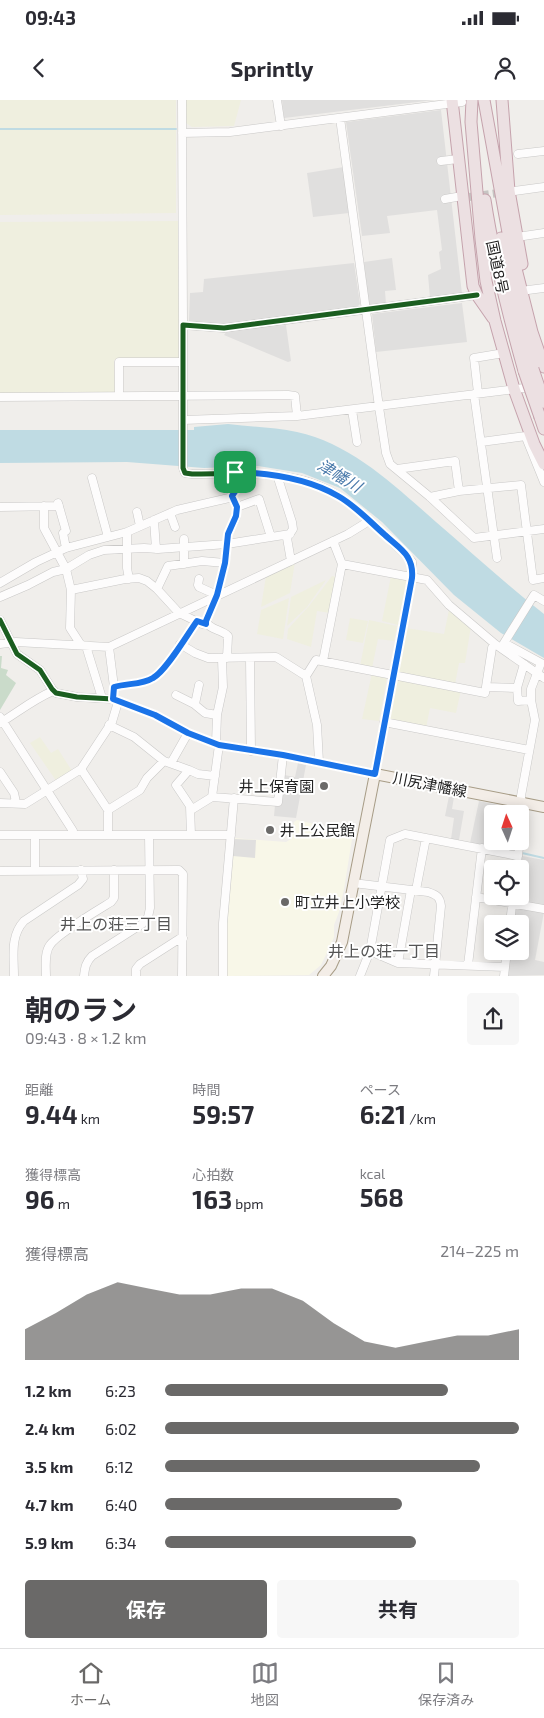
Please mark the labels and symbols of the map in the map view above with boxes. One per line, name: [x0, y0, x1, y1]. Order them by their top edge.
street label: 国道8号: [484, 239, 512, 295]
pin: [214, 451, 256, 493]
water label: 津幡川: [315, 454, 367, 497]
street label: 川尻津幡線: [391, 768, 469, 800]
place label: 井上保育園: [239, 777, 314, 795]
marker: 井上保育園: [318, 780, 330, 792]
north arrow: [484, 805, 529, 850]
place label: 井上公民館: [280, 821, 355, 839]
marker: 井上公民館: [264, 824, 276, 836]
place label: 町立井上小学校: [295, 893, 400, 911]
marker: 町立井上小学校: [279, 896, 291, 908]
district label: 井上の荘三丁目: [60, 914, 172, 933]
district label: 井上の荘一丁目: [328, 941, 440, 960]

